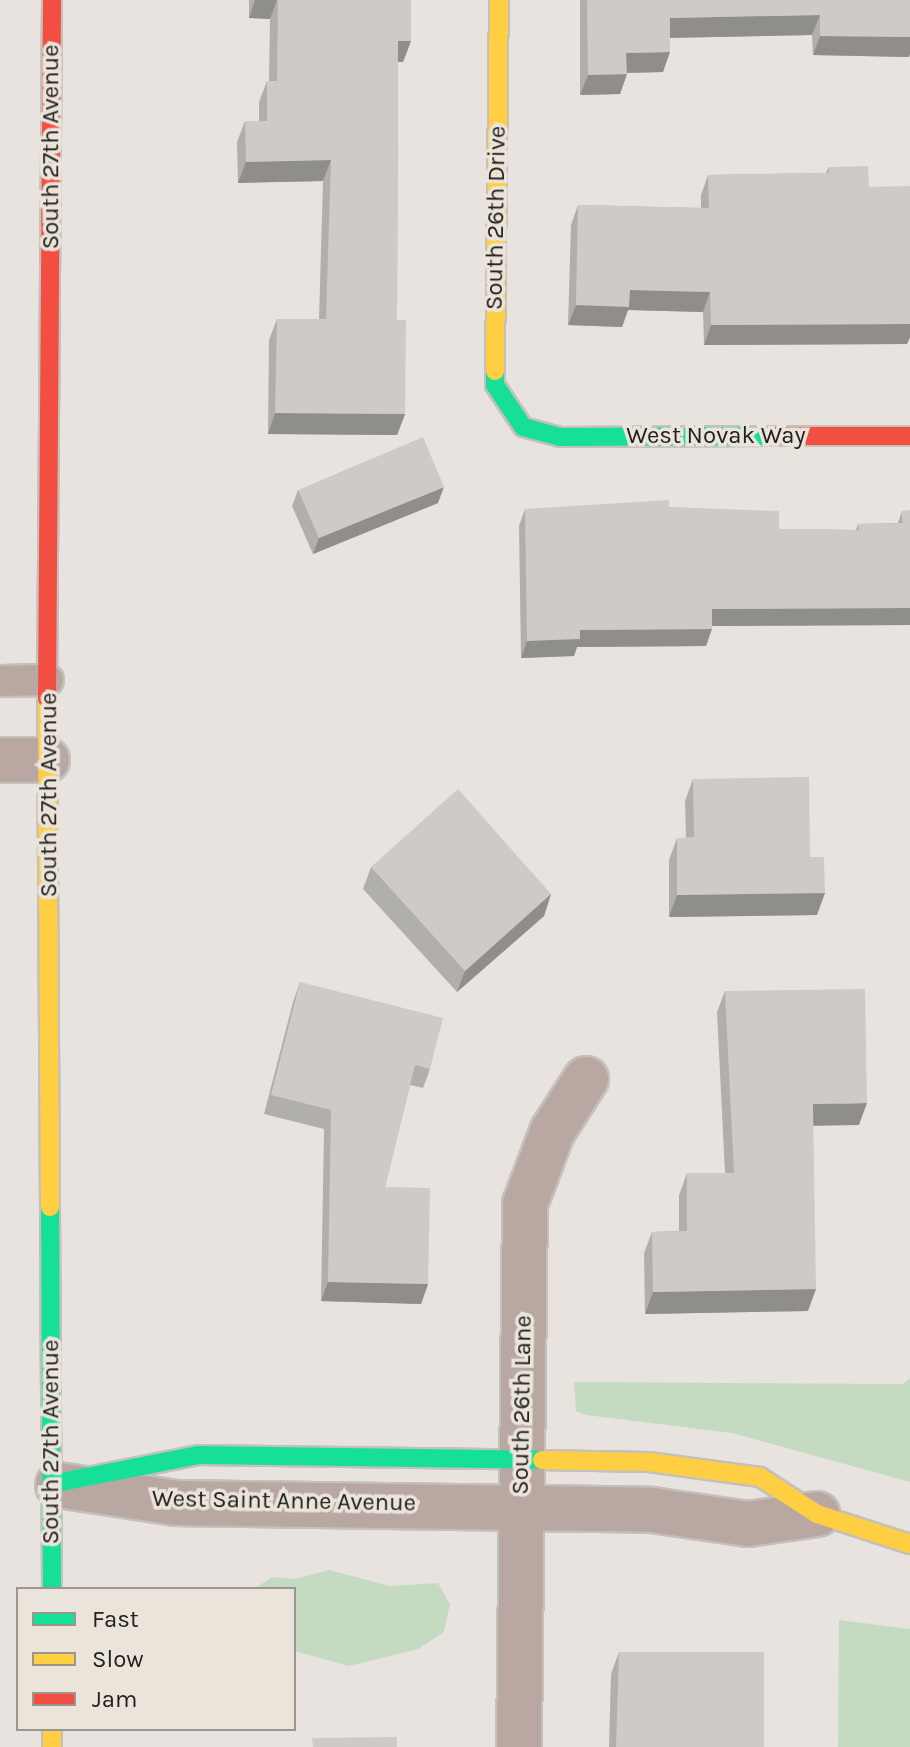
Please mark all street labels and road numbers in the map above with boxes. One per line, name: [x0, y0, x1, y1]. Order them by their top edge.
street label: South 27th Avenue: [37, 45, 65, 249]
street label: South 26th Drive: [480, 126, 512, 310]
street label: West Novak Way: [626, 422, 806, 450]
street label: South 27th Avenue: [35, 693, 63, 897]
street label: South 26th Lane: [506, 1315, 538, 1495]
street label: South 27th Avenue: [37, 1340, 65, 1544]
street label: West Saint Anne Avenue: [152, 1484, 416, 1518]

